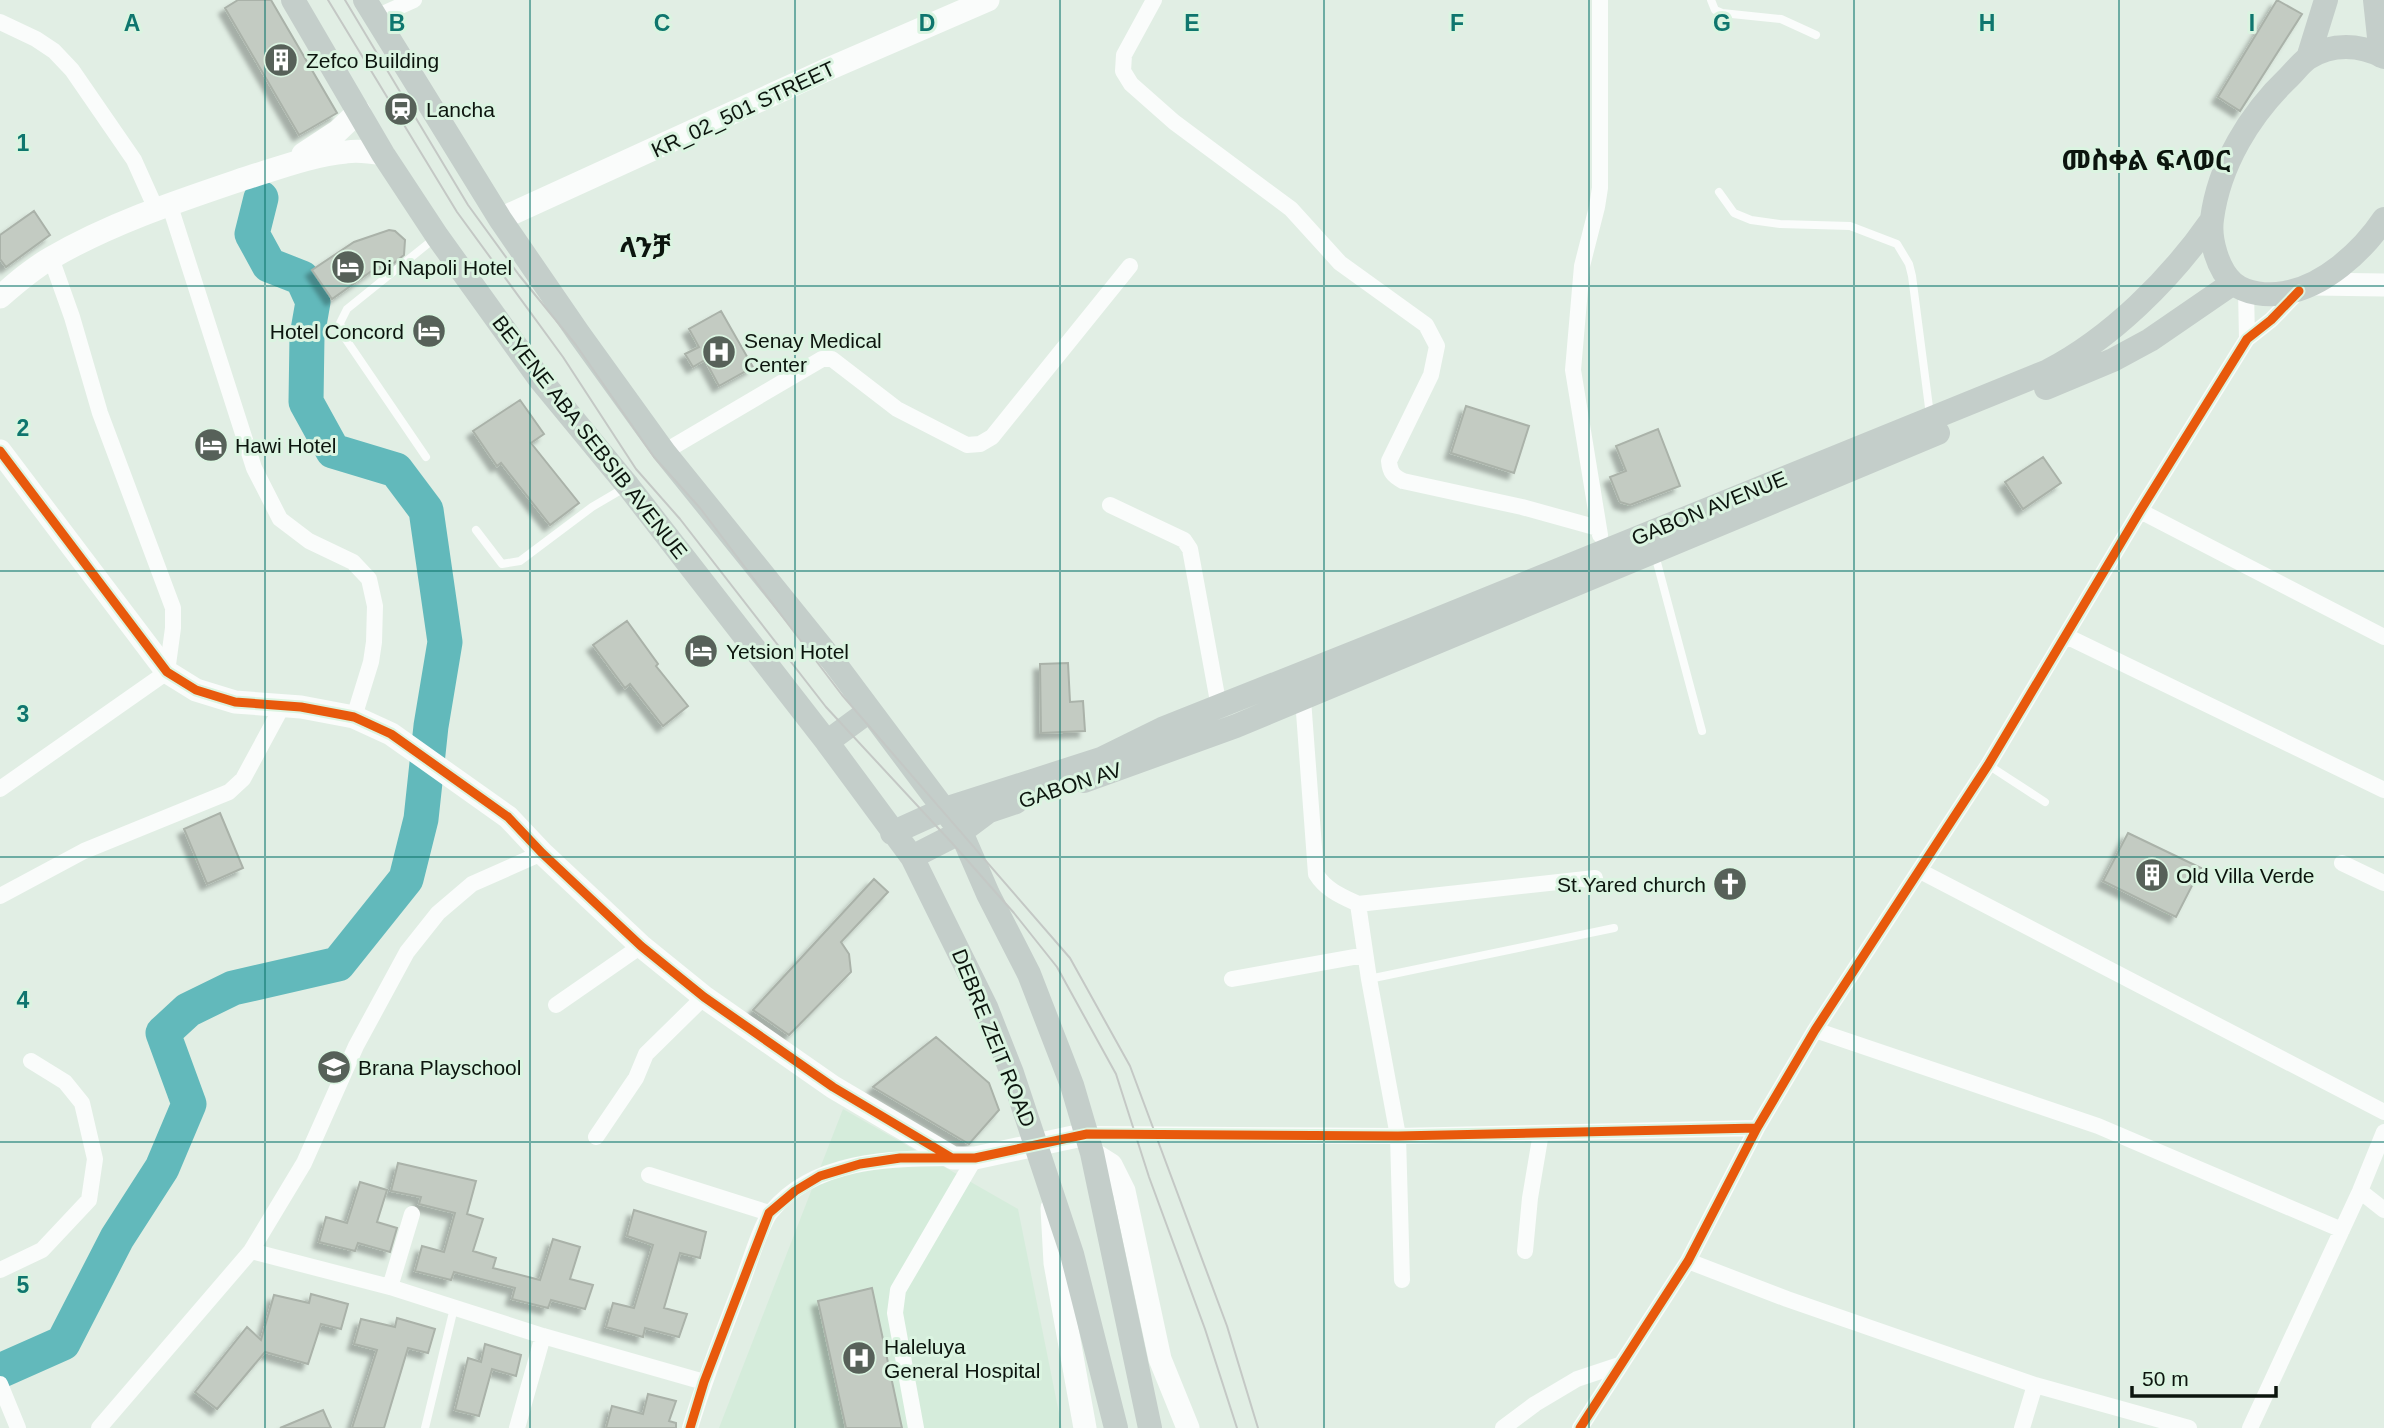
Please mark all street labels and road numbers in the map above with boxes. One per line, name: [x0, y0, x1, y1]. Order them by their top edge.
street label: KR_02_501 STREET: [648, 56, 839, 163]
street label: BEYENE ABA SEBSIB AVENUE: [488, 311, 692, 563]
street label: GABON AVENUE: [1628, 466, 1790, 550]
street label: GABON AV: [1016, 758, 1124, 812]
street label: DEBRE ZEIT ROAD: [948, 946, 1040, 1130]

